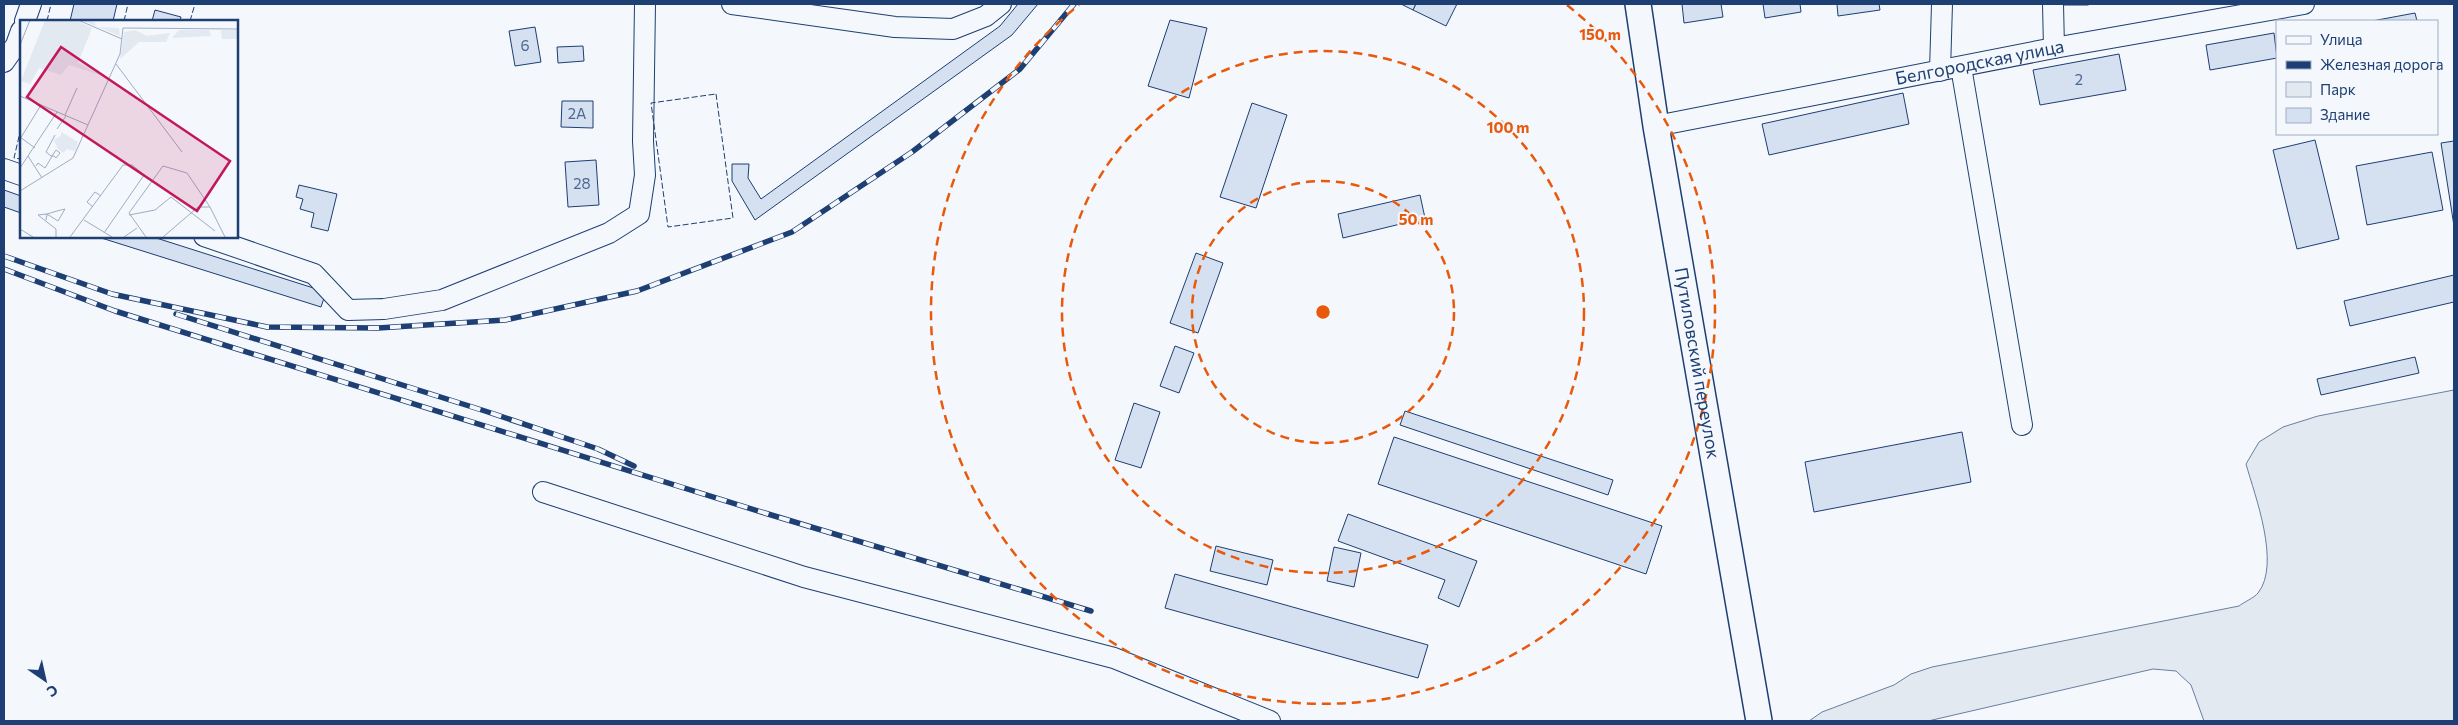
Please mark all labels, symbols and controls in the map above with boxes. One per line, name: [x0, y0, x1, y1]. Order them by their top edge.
inset map: [20, 20, 238, 238]
legend: [2276, 20, 2438, 135]
text: 150 m: [1579, 25, 1621, 43]
text: Улица: [2320, 30, 2362, 48]
street label: Белгородская улица: [1893, 34, 2066, 89]
house number: 6: [520, 36, 530, 54]
text: Железная дорога: [2320, 55, 2444, 73]
house number: 2: [2075, 70, 2083, 88]
text: Парк: [2320, 80, 2356, 98]
house number: 2А: [568, 104, 586, 122]
text: Здание: [2320, 105, 2370, 123]
text: 100 m: [1487, 118, 1529, 136]
house number: 28: [573, 174, 591, 192]
text: 50 m: [1399, 210, 1433, 228]
street label: Путиловский переулок: [1671, 265, 1725, 461]
centre of rings: [1314, 303, 1332, 321]
north arrow: [20, 655, 70, 705]
text: С: [44, 681, 61, 701]

